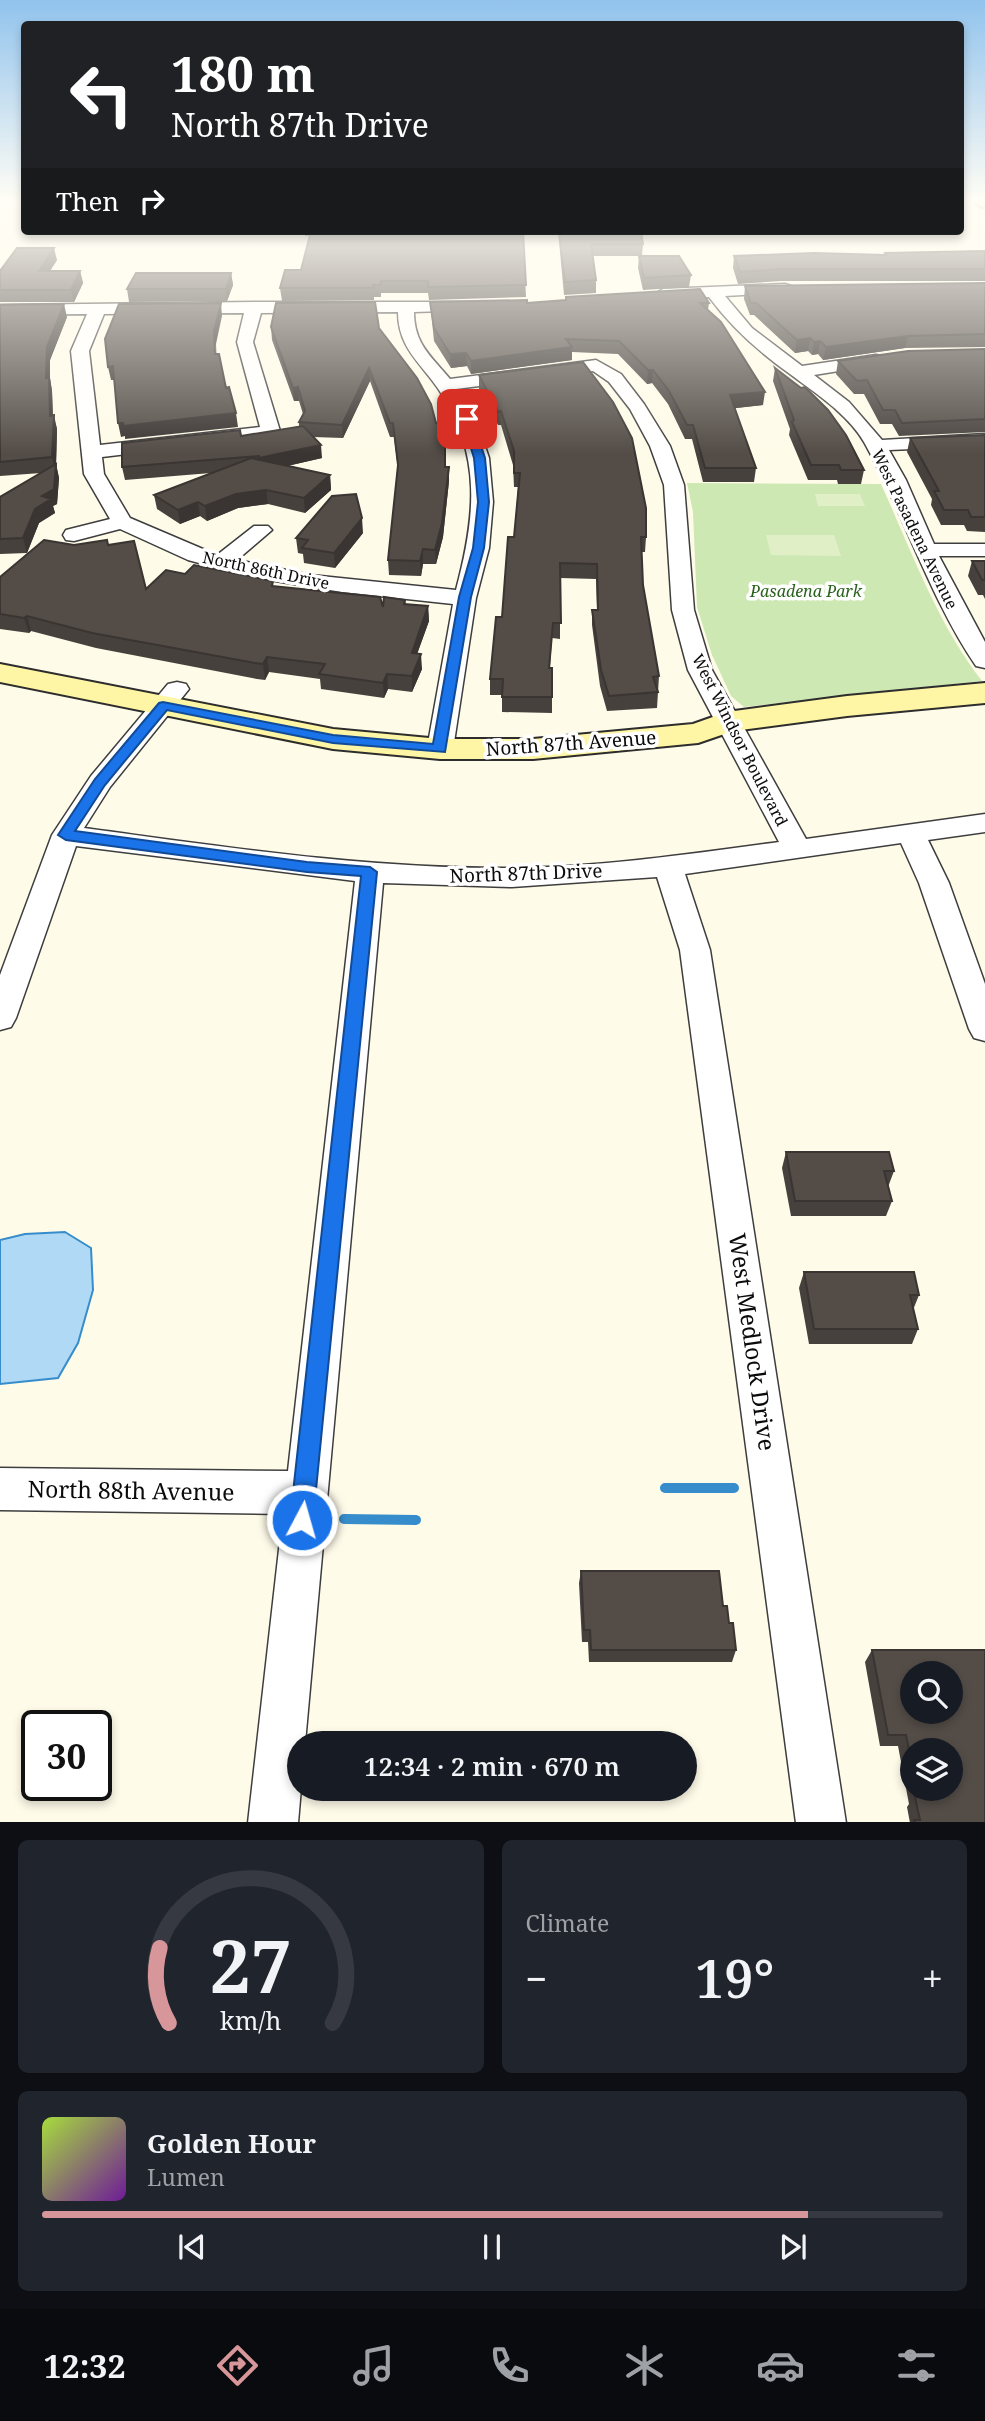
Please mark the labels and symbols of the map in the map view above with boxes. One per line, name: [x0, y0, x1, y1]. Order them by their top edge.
pin: [437, 389, 497, 449]
street label: West Pasadena Avenue: [867, 445, 963, 613]
street label: North 86th Drive: [201, 546, 331, 594]
park label: Pasadena Park: [749, 580, 863, 602]
street label: West Windsor Boulevard: [687, 650, 793, 830]
street label: North 87th Avenue: [485, 724, 657, 762]
street label: North 87th Drive: [449, 857, 603, 889]
street label: West Medlock Drive: [722, 1231, 784, 1453]
street label: North 88th Avenue: [27, 1472, 235, 1508]
position arrow: [265, 1483, 339, 1557]
speed limit sign: 30: [21, 1710, 112, 1801]

